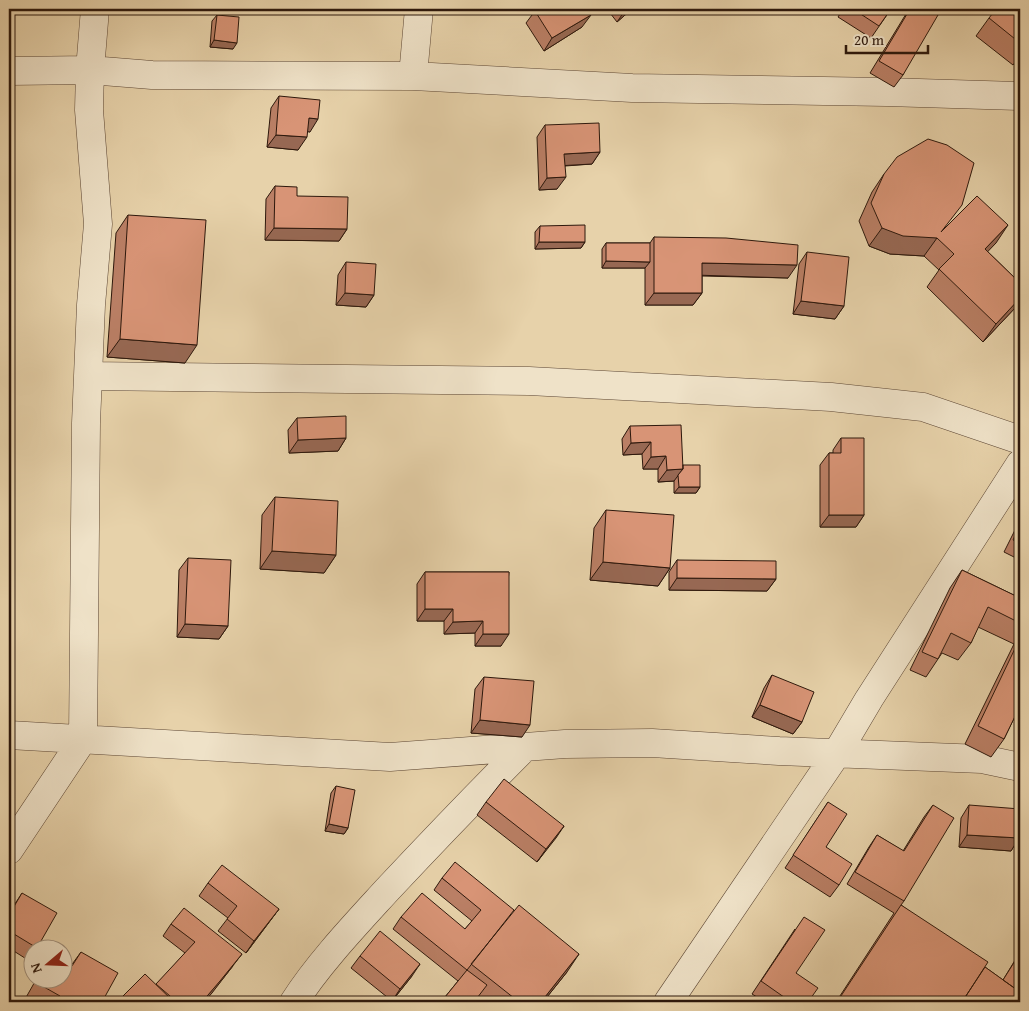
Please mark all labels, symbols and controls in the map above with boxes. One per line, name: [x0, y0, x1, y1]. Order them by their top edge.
scale bar: [846, 22, 929, 54]
text: 20 m: [854, 29, 885, 50]
north arrow: [22, 938, 72, 988]
text: N: [25, 960, 47, 976]

